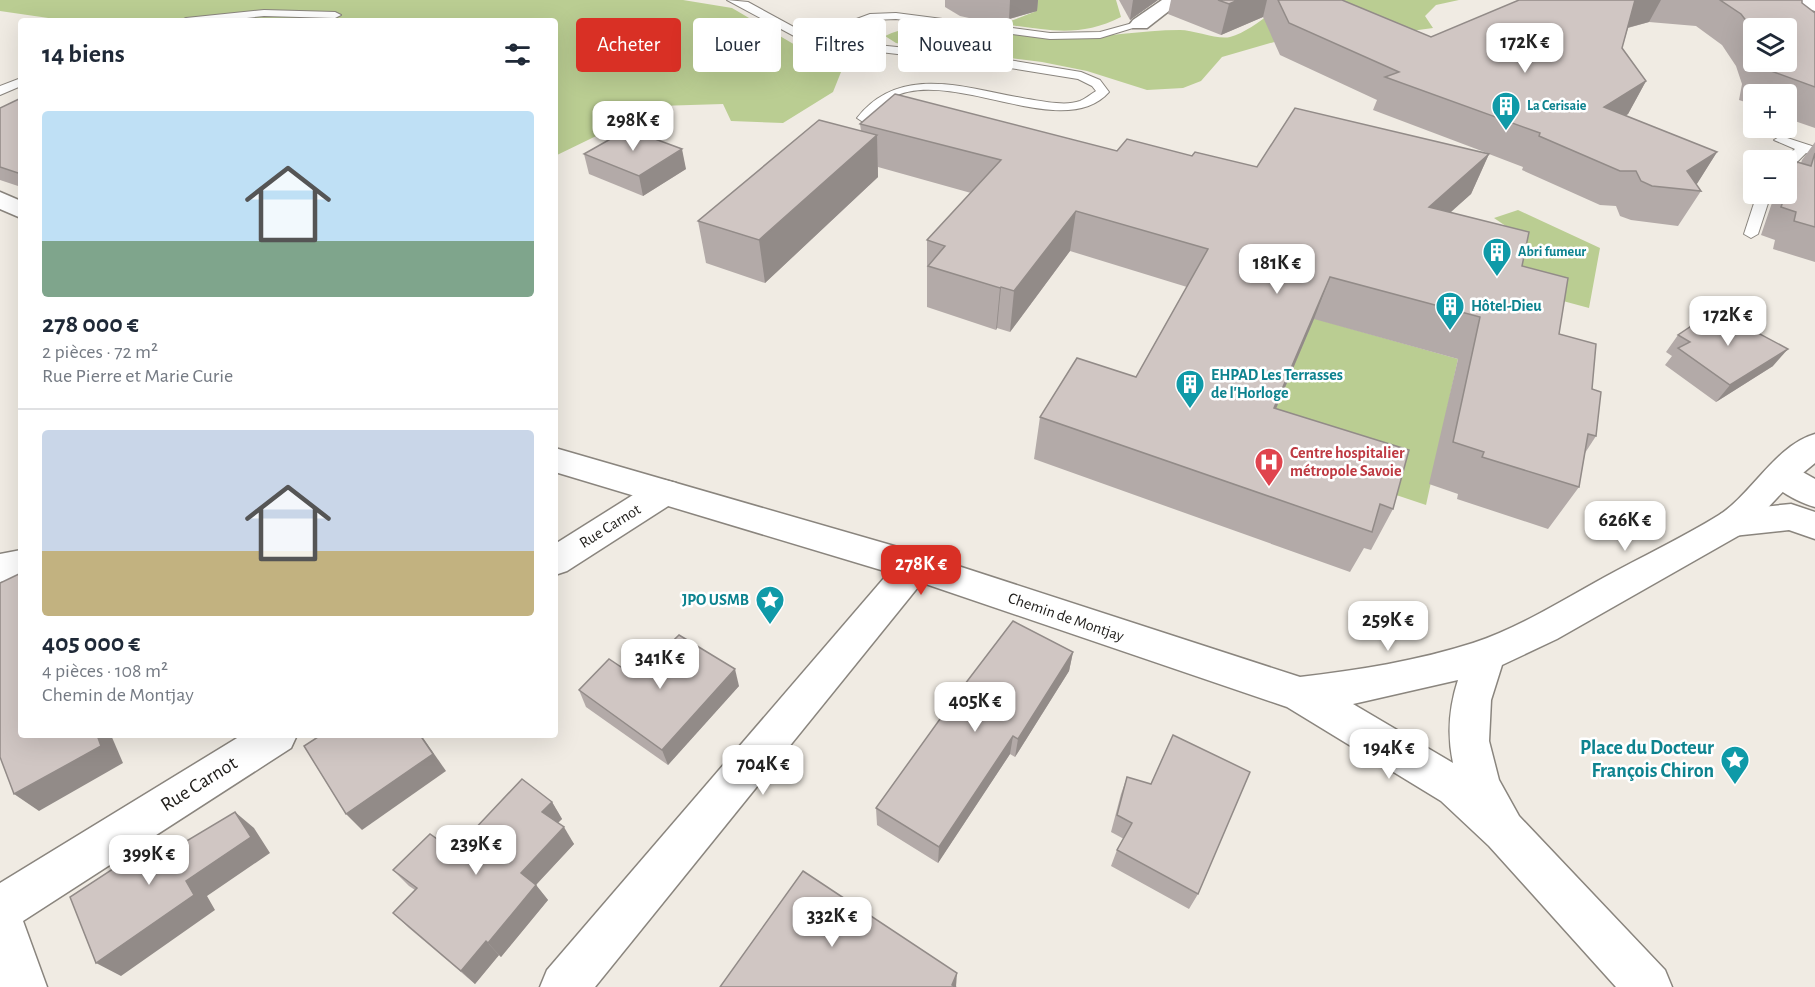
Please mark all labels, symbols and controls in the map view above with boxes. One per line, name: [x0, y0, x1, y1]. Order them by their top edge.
chip: Acheter: [576, 18, 681, 72]
chip: Louer: [693, 18, 781, 72]
chip: Filtres: [793, 18, 886, 72]
chip: Nouveau: [898, 18, 1013, 72]
map controls: [1743, 18, 1797, 204]
button: layers: [1743, 18, 1797, 72]
pin: 172K €: [1476, 23, 1574, 74]
text: 172K €: [1500, 32, 1550, 52]
icon: filters: [501, 38, 534, 71]
text: 14 biens: [42, 41, 125, 67]
button: +: [1743, 84, 1797, 138]
building icon: La Cerisaie: [1490, 90, 1522, 132]
place label: La Cerisaie: [1527, 99, 1587, 113]
pin: 298K €: [584, 101, 682, 152]
text: 298K €: [607, 110, 659, 130]
icon: home: [234, 150, 342, 258]
button: −: [1743, 150, 1797, 204]
building icon: Abri fumeur: [1481, 236, 1513, 278]
pin: 181K €: [1228, 244, 1326, 295]
place label: Abri fumeur: [1518, 245, 1586, 259]
text: 181K €: [1253, 253, 1301, 273]
building icon: Hôtel-Dieu: [1434, 290, 1466, 332]
pin: 172K €: [1679, 296, 1777, 347]
place label: Hôtel-Dieu: [1471, 298, 1542, 314]
text: 172K €: [1703, 305, 1753, 325]
text: 278 000 €: [42, 311, 139, 337]
text: 2 pièces · 72 m²: [42, 342, 158, 362]
text: Rue Pierre et Marie Curie: [42, 366, 233, 386]
place label: EHPAD Les Terrasses de l'Horloge: [1211, 367, 1343, 401]
building icon: EHPAD Les Terrasses de l'Horloge: [1174, 368, 1206, 410]
place label: Centre hospitalier métropole Savoie: [1290, 445, 1405, 479]
hospital icon: Centre hospitalier métropole Savoie: [1253, 446, 1285, 488]
icon: home: [234, 469, 342, 577]
street label: Rue Carnot: [577, 501, 643, 551]
pin: 626K €: [1576, 501, 1674, 552]
text: 626K €: [1599, 510, 1651, 530]
pin: 278K €: [872, 545, 970, 596]
text: 278K €: [895, 554, 947, 574]
place icon: JPO USMB: [754, 584, 786, 626]
street label: Chemin de Montjay: [1006, 590, 1126, 645]
place label: JPO USMB: [682, 592, 749, 608]
pin: 259K €: [1339, 601, 1437, 652]
text: 259K €: [1362, 610, 1414, 630]
text: 405 000 €: [42, 630, 141, 656]
pin: 341K €: [611, 639, 709, 690]
text: 341K €: [635, 648, 685, 668]
text: 4 pièces · 108 m²: [42, 661, 168, 681]
pin: 405K €: [926, 682, 1024, 733]
text: Chemin de Montjay: [42, 685, 194, 705]
text: 405K €: [948, 691, 1002, 711]
pin: 194K €: [1340, 729, 1438, 780]
text: 194K €: [1364, 738, 1414, 758]
place label: Place du Docteur François Chiron: [1580, 738, 1714, 781]
place icon: Place du Docteur François Chiron: [1719, 744, 1751, 786]
pin: 704K €: [714, 745, 812, 796]
street label: Rue Carnot: [157, 752, 241, 815]
text: 704K €: [736, 754, 790, 774]
pin: 239K €: [427, 825, 525, 876]
text: 239K €: [450, 834, 502, 854]
pin: 399K €: [100, 835, 198, 886]
text: 399K €: [123, 844, 175, 864]
pin: 332K €: [783, 897, 881, 948]
text: 332K €: [807, 906, 857, 926]

